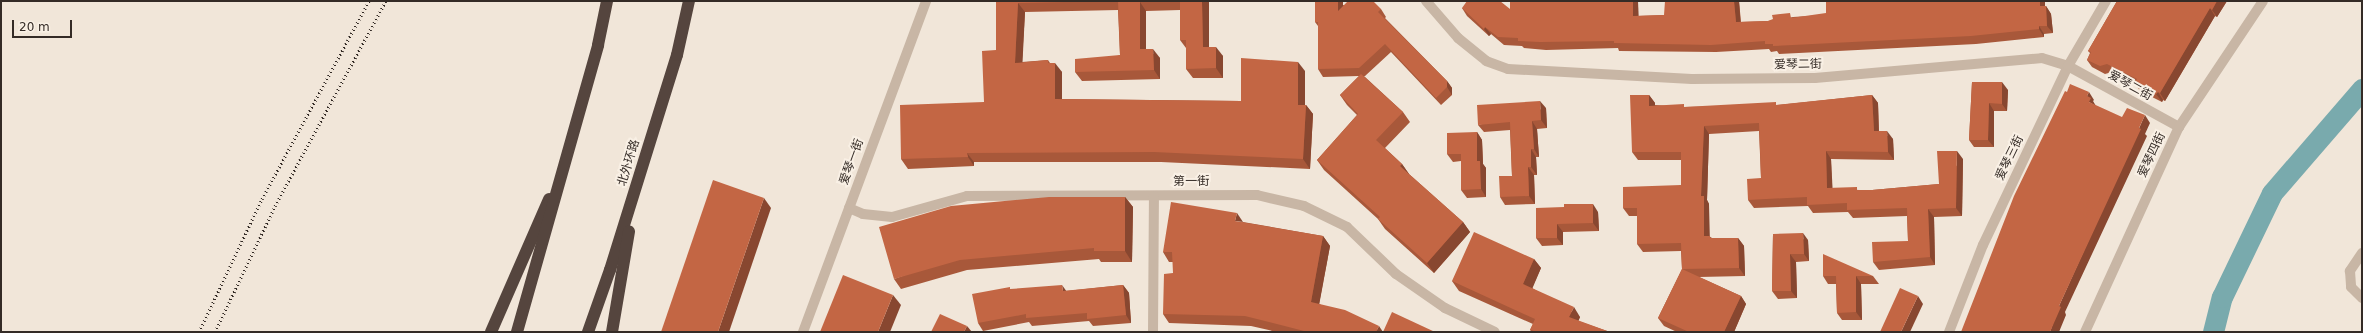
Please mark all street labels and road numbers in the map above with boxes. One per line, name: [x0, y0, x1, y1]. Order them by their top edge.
street label: 爱琴二街: [1774, 57, 1822, 73]
street label: 爱琴二街: [2106, 68, 2154, 104]
street label: 爱琴四街: [2135, 130, 2169, 180]
street label: 爱琴三街: [1993, 133, 2027, 183]
street label: 爱琴一街: [837, 137, 867, 187]
street label: 北外环路: [615, 138, 643, 188]
street label: 第一街: [1173, 175, 1209, 189]

